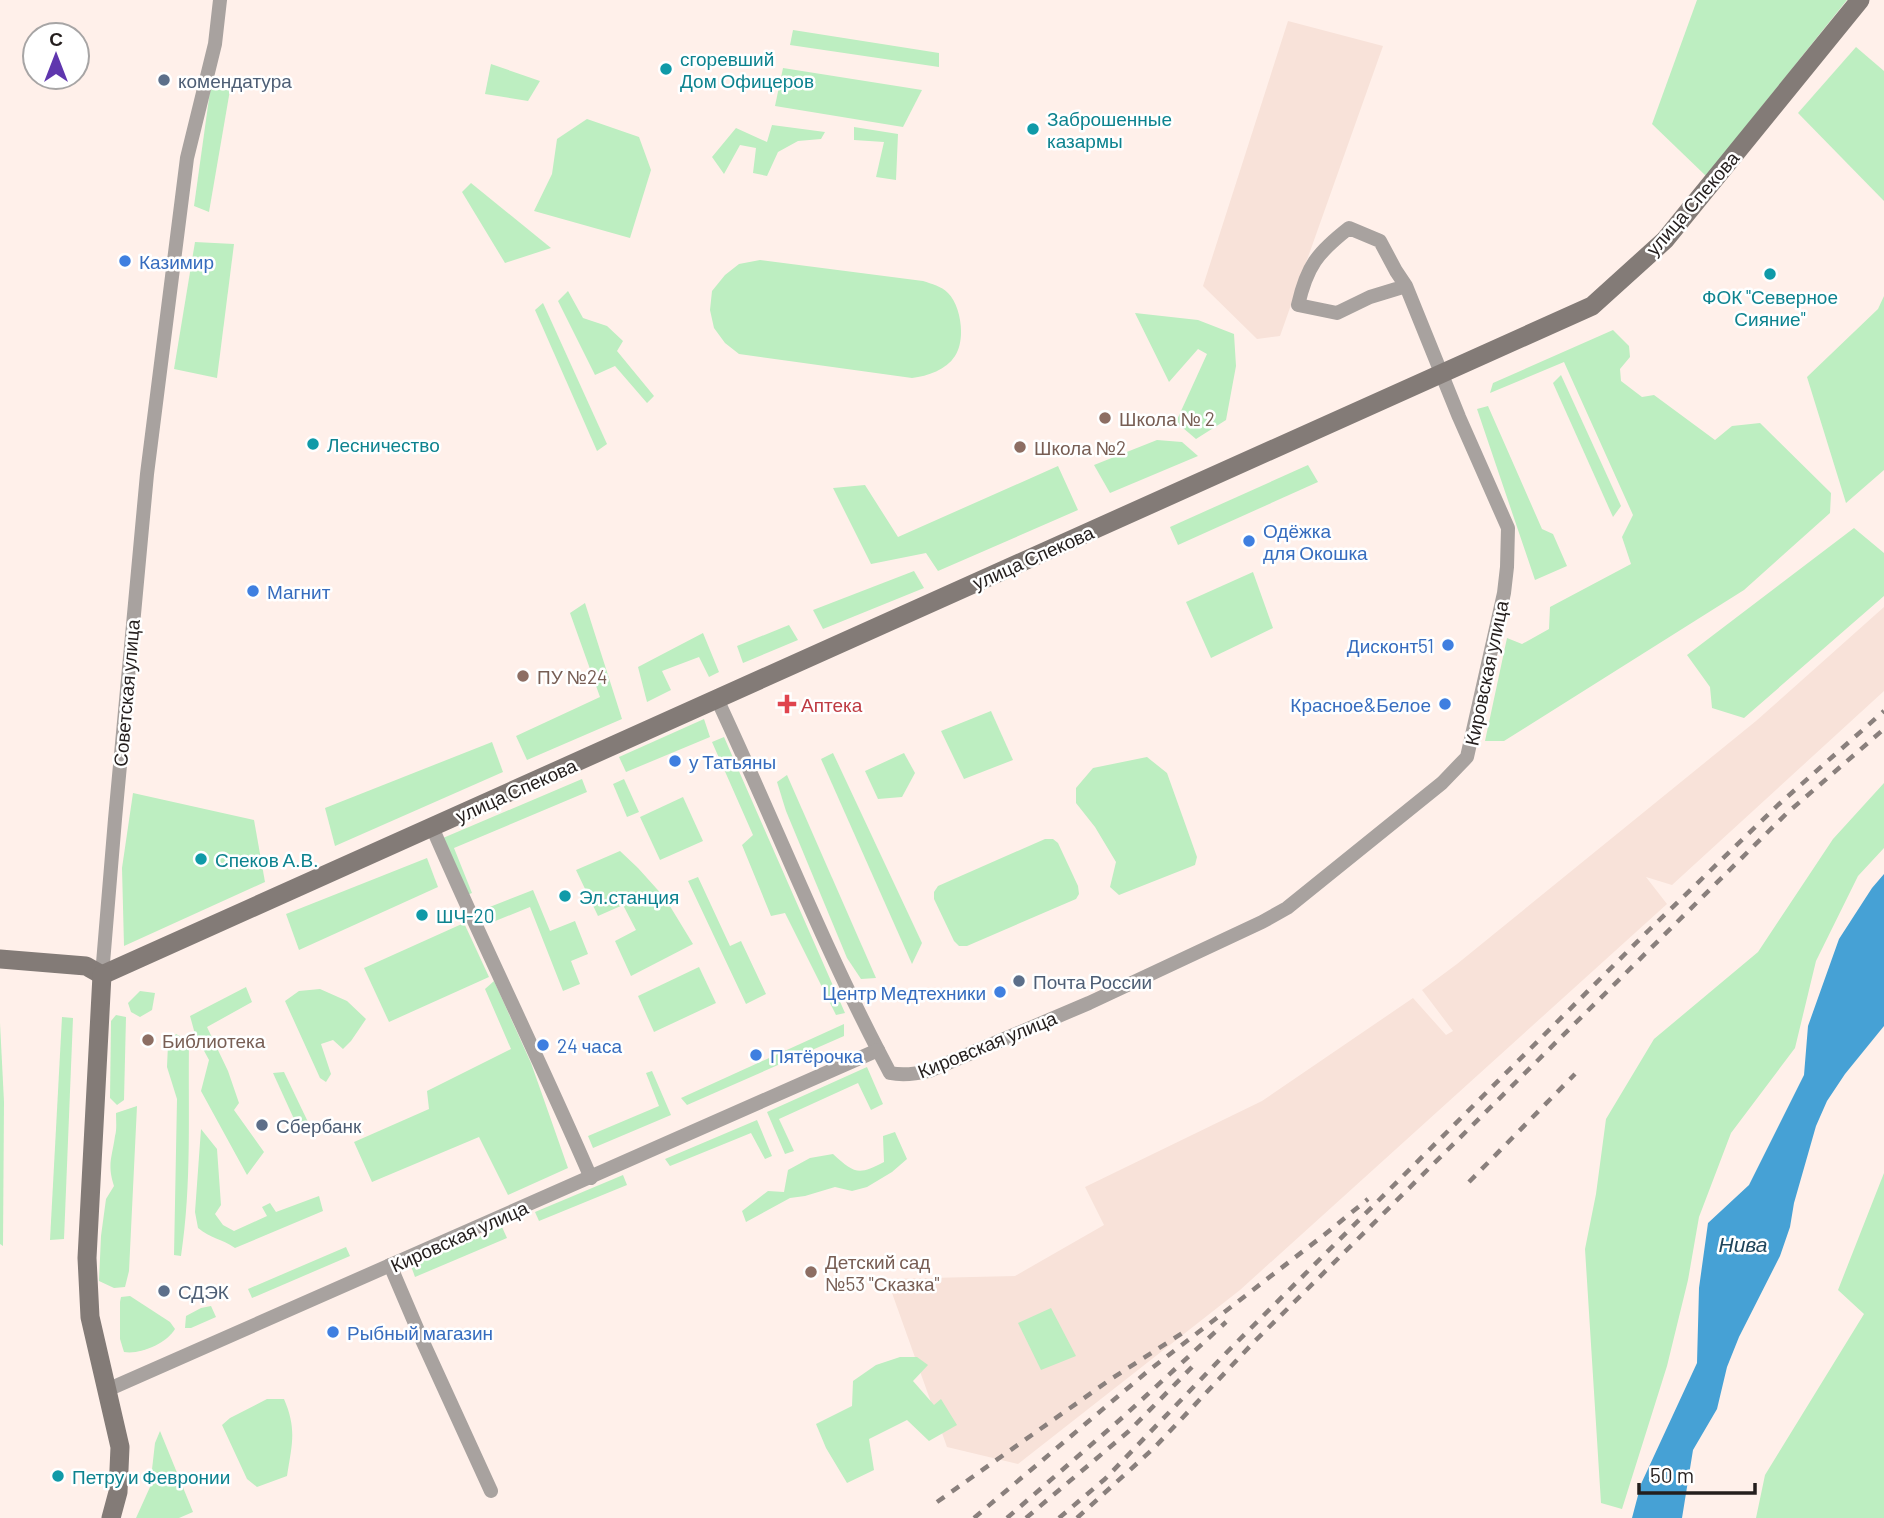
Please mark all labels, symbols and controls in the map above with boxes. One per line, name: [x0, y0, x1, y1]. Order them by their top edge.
north arrow: [21, 21, 91, 91]
text: С: [49, 27, 63, 50]
place label: сгоревший Дом Офицеров: [680, 47, 814, 92]
marker: сгоревший Дом Офицеров: [658, 61, 674, 77]
place label: комендатура: [178, 69, 292, 92]
marker: комендатура: [156, 72, 172, 88]
place label: Заброшенные казармы: [1047, 107, 1172, 152]
marker: Заброшенные казармы: [1025, 121, 1041, 137]
street label: улица Спекова: [1641, 146, 1744, 260]
place label: Казимир: [139, 250, 214, 273]
marker: Казимир: [117, 253, 133, 269]
marker: ФОК "Северное Сияние": [1762, 266, 1778, 282]
place label: ФОК "Северное Сияние": [1702, 285, 1838, 330]
place label: Школа № 2: [1119, 407, 1215, 430]
marker: Школа № 2: [1097, 410, 1113, 426]
place label: Лесничество: [327, 433, 440, 456]
marker: Лесничество: [305, 436, 321, 452]
place label: Школа №2: [1034, 436, 1126, 459]
marker: Школа №2: [1012, 439, 1028, 455]
place label: Одёжка для Окошка: [1263, 519, 1368, 564]
street label: улица Спекова: [969, 520, 1098, 594]
marker: Одёжка для Окошка: [1241, 533, 1257, 549]
place label: Магнит: [267, 580, 331, 603]
marker: Магнит: [245, 583, 261, 599]
street label: Кировская улица: [1459, 598, 1513, 748]
street label: Советская улица: [108, 618, 144, 768]
place label: Дисконт51: [1347, 634, 1434, 657]
marker: Дисконт51: [1440, 637, 1456, 653]
place label: ПУ №24: [537, 665, 608, 688]
marker: ПУ №24: [515, 668, 531, 684]
place label: Аптека: [801, 693, 863, 716]
place label: Красное&Белое: [1290, 693, 1431, 716]
marker: Аптека: [779, 696, 795, 712]
marker: Красное&Белое: [1437, 696, 1453, 712]
place label: у Татьяны: [689, 750, 776, 773]
street label: улица Спекова: [452, 753, 581, 827]
marker: у Татьяны: [667, 753, 683, 769]
place label: Спеков А.В.: [215, 848, 318, 871]
marker: Спеков А.В.: [193, 851, 209, 867]
place label: Эл.станция: [579, 885, 679, 908]
marker: Эл.станция: [557, 888, 573, 904]
place label: ШЧ-20: [436, 904, 494, 927]
marker: ШЧ-20: [414, 907, 430, 923]
place label: Почта России: [1033, 970, 1152, 993]
marker: Почта России: [1011, 973, 1027, 989]
place label: Центр Медтехники: [822, 981, 986, 1004]
marker: Центр Медтехники: [992, 984, 1008, 1000]
street label: Кировская улица: [914, 1005, 1060, 1082]
place label: Библиотека: [162, 1029, 266, 1052]
marker: Библиотека: [140, 1032, 156, 1048]
place label: 24 часа: [557, 1034, 622, 1057]
marker: 24 часа: [535, 1037, 551, 1053]
place label: Пятёрочка: [770, 1044, 864, 1067]
marker: Пятёрочка: [748, 1047, 764, 1063]
place label: Сбербанк: [276, 1114, 362, 1137]
marker: Сбербанк: [254, 1117, 270, 1133]
street label: Кировская улица: [387, 1195, 532, 1277]
water label: Нива: [1718, 1231, 1768, 1256]
place label: Детский сад №53 "Сказка": [825, 1250, 940, 1295]
marker: Детский сад №53 "Сказка": [803, 1264, 819, 1280]
place label: СДЭК: [178, 1280, 229, 1303]
marker: СДЭК: [156, 1283, 172, 1299]
place label: Рыбный магазин: [347, 1321, 493, 1344]
marker: Рыбный магазин: [325, 1324, 341, 1340]
scale bar: [1639, 1452, 1755, 1496]
text: 50 m: [1650, 1462, 1694, 1487]
place label: Петру и Февронии: [72, 1465, 230, 1488]
marker: Петру и Февронии: [50, 1468, 66, 1484]

